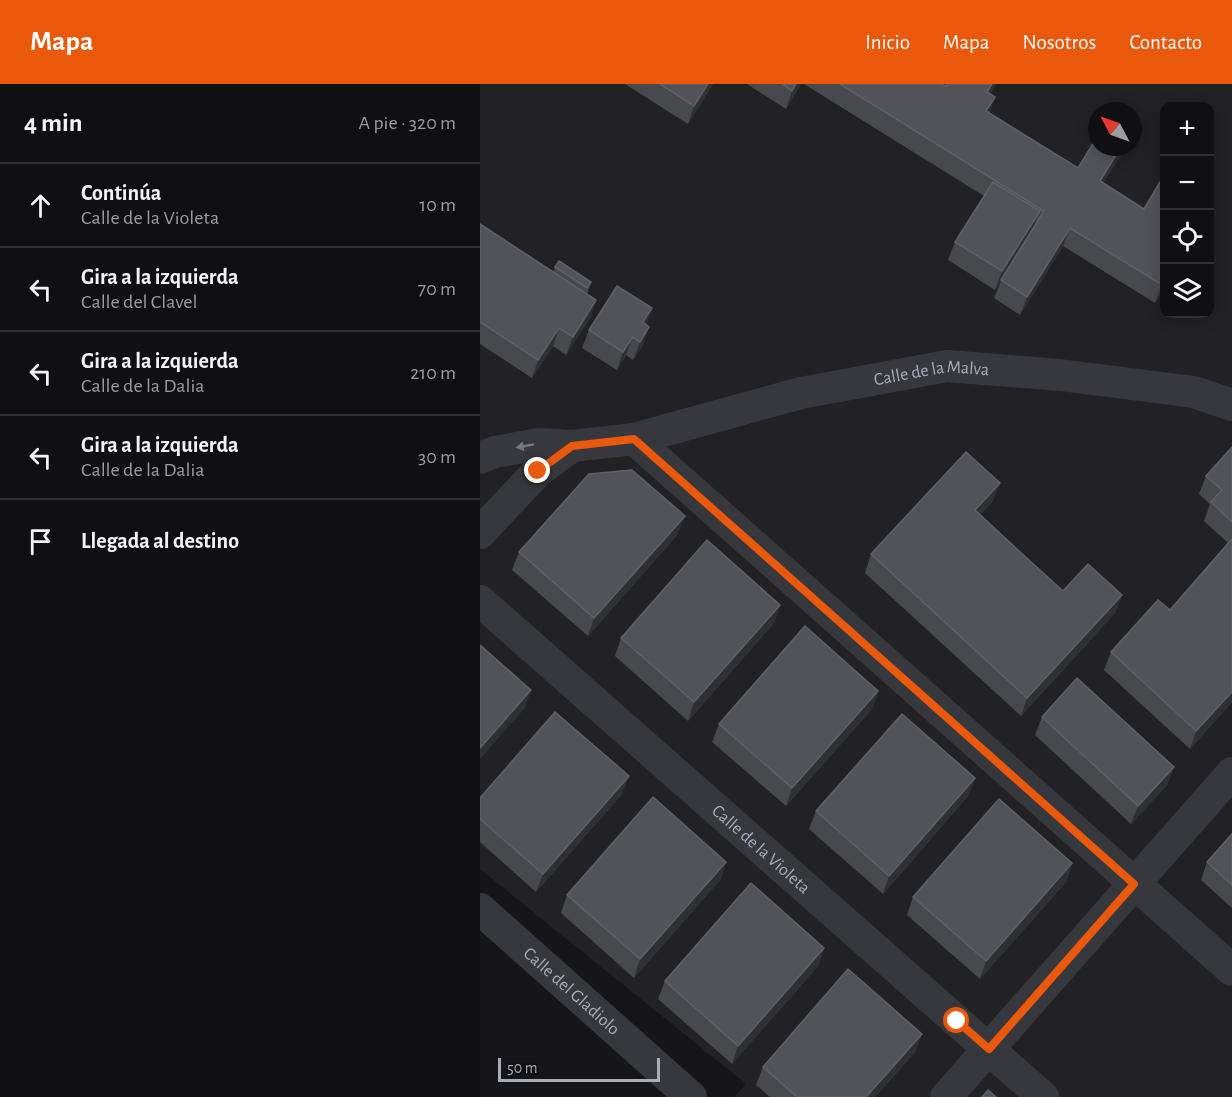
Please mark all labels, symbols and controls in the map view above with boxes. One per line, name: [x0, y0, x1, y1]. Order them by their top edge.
text: Mapa: [30, 28, 93, 56]
text: Inicio: [865, 32, 910, 53]
text: Mapa: [943, 32, 990, 53]
text: Nosotros: [1023, 32, 1096, 53]
text: Contacto: [1129, 32, 1202, 53]
north arrow: [1088, 102, 1142, 156]
map controls: [1160, 102, 1214, 318]
button: +: [1160, 102, 1214, 156]
text: 4 min: [24, 110, 83, 136]
text: A pie · 320 m: [359, 113, 456, 133]
button: −: [1160, 156, 1214, 210]
text: Continúa: [81, 182, 161, 204]
icon: ahead: [24, 189, 57, 222]
text: 10 m: [419, 195, 456, 215]
text: Calle de la Violeta: [81, 208, 219, 228]
button: locate: [1160, 210, 1214, 264]
button: layers: [1160, 264, 1214, 318]
text: Gira a la izquierda: [81, 266, 239, 288]
icon: left: [24, 273, 57, 306]
text: 70 m: [418, 279, 456, 299]
text: Calle del Clavel: [81, 292, 198, 312]
text: Gira a la izquierda: [81, 350, 239, 372]
icon: left: [24, 357, 57, 390]
street label: Calle de la Malva: [872, 358, 990, 389]
text: 210 m: [410, 363, 456, 383]
text: Calle de la Dalia: [81, 376, 205, 396]
text: Gira a la izquierda: [81, 434, 239, 456]
icon: left: [24, 441, 57, 474]
one-way arrow: [516, 442, 535, 451]
text: 30 m: [418, 447, 456, 467]
route end: [524, 457, 550, 483]
text: Calle de la Dalia: [81, 460, 205, 480]
icon: arrive: [24, 525, 57, 558]
text: Llegada al destino: [81, 530, 239, 552]
street label: Calle de la Violeta: [708, 802, 813, 898]
street label: Calle del Gladiolo: [520, 944, 623, 1039]
route start: [943, 1007, 969, 1033]
scale bar: [498, 1055, 660, 1082]
text: 50 m: [507, 1060, 538, 1076]

